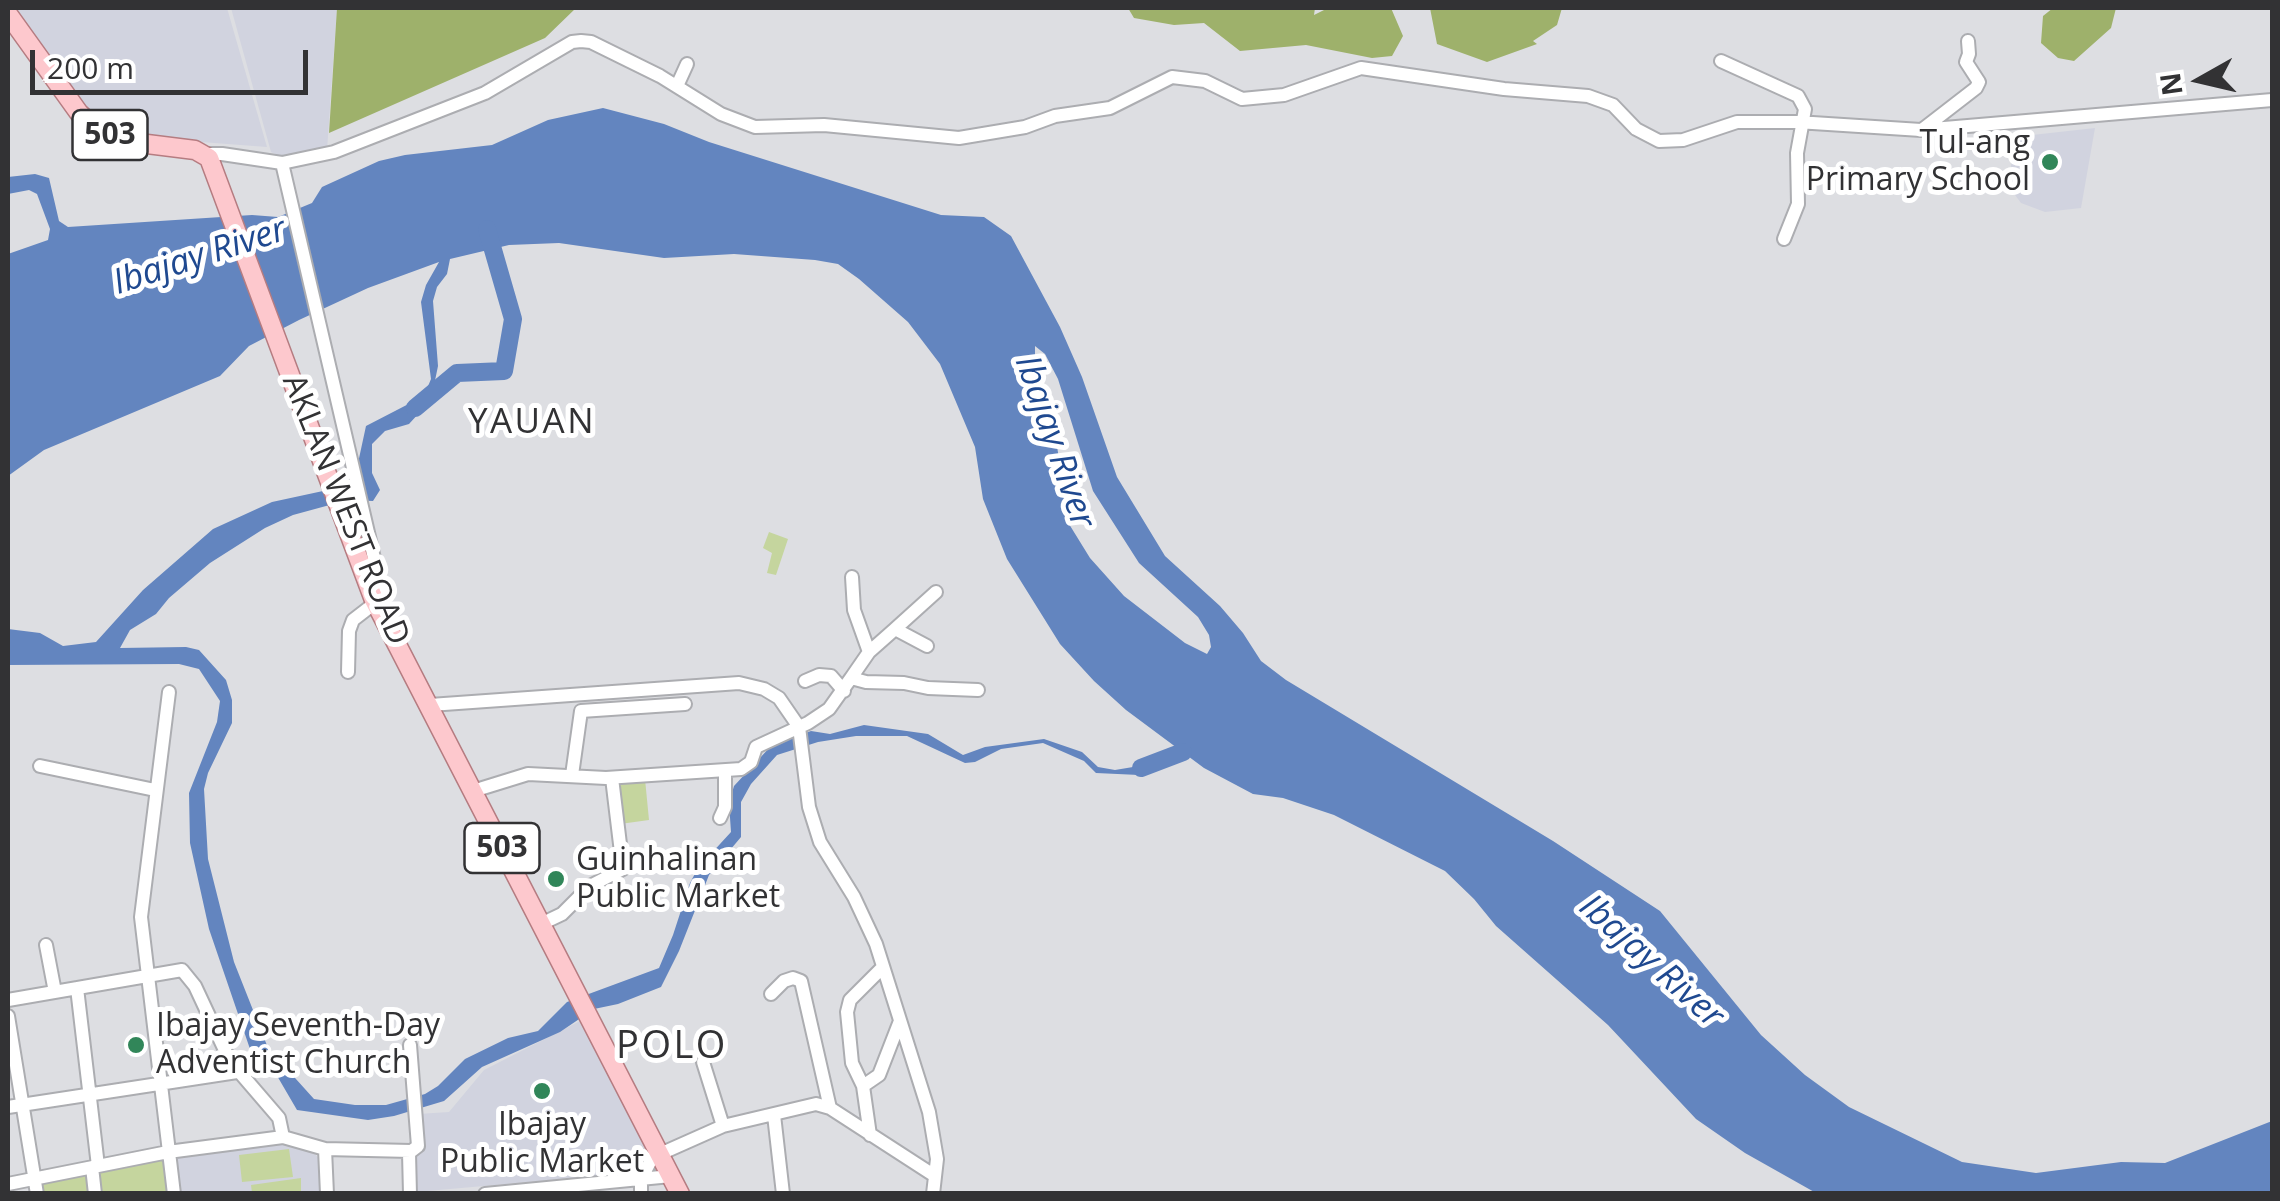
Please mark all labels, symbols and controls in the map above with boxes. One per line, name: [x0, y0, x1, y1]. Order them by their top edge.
scale bar: [35, 30, 312, 92]
north arrow: [2150, 30, 2250, 130]
text: 200 m: [47, 47, 134, 88]
text: N: [2150, 70, 2191, 98]
road number: 503: [72, 110, 148, 160]
place label: Tul-ang Primary School: [1806, 125, 2030, 200]
marker: Tul-ang Primary School: [2039, 151, 2061, 173]
water label: Ibajay River: [108, 209, 292, 305]
water label: Ibajay River: [1005, 350, 1103, 534]
street label: AKLAN WEST ROAD: [273, 369, 417, 651]
district label: YAUAN: [468, 402, 596, 444]
road number: 503: [464, 823, 540, 873]
place label: Guinhalinan Public Market: [576, 842, 780, 917]
marker: Guinhalinan Public Market: [545, 868, 567, 890]
water label: Ibajay River: [1570, 886, 1732, 1038]
place label: Ibajay Seventh-Day Adventist Church: [156, 1008, 440, 1083]
district label: POLO: [616, 1024, 728, 1070]
marker: Ibajay Seventh-Day Adventist Church: [125, 1034, 147, 1056]
marker: Ibajay Public Market: [531, 1080, 553, 1102]
place label: Ibajay Public Market: [440, 1107, 644, 1182]

